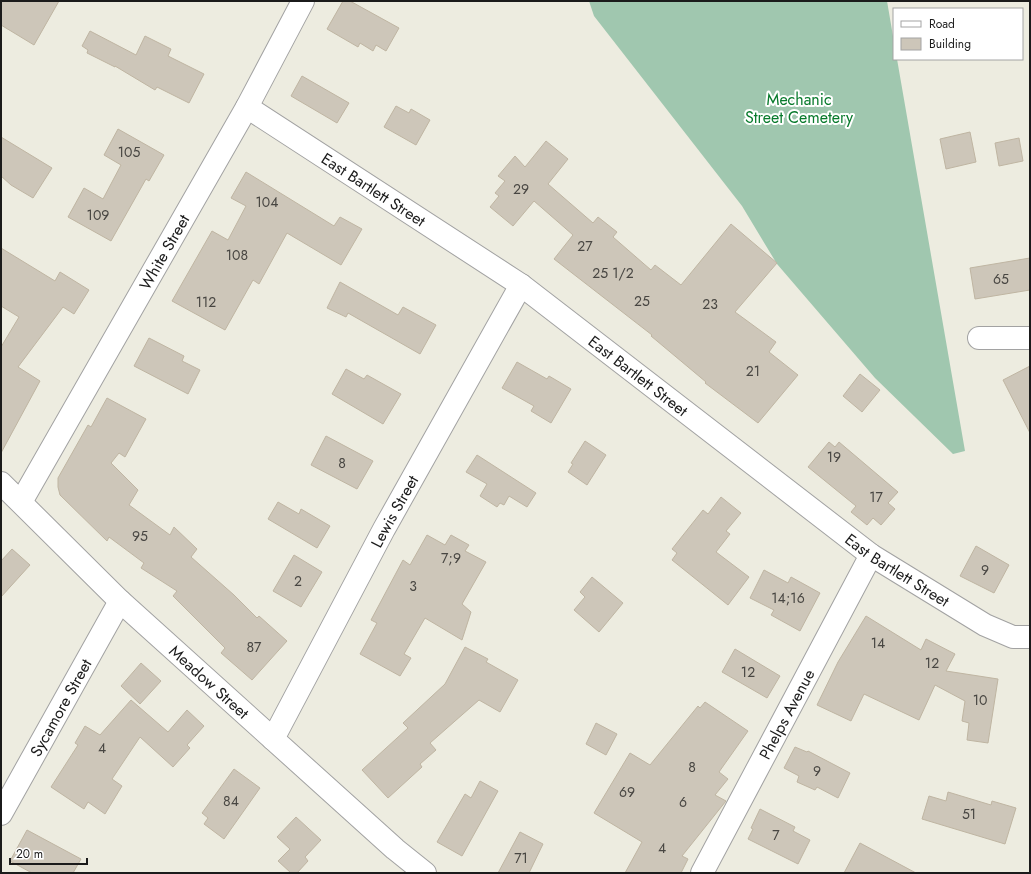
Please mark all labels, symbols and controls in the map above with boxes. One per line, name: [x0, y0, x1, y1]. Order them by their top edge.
legend: [893, 8, 1023, 60]
text: Road: [929, 15, 955, 33]
text: Building: [929, 35, 971, 53]
park label: Mechanic Street Cemetery: [745, 88, 854, 129]
house number: 105: [118, 142, 140, 162]
street label: East Bartlett Street: [317, 147, 430, 232]
house number: 29: [513, 179, 529, 199]
house number: 104: [256, 192, 278, 212]
house number: 109: [87, 205, 109, 225]
street label: White Street: [134, 210, 195, 294]
house number: 27: [577, 236, 593, 256]
house number: 108: [226, 245, 248, 265]
house number: 25 1/2: [592, 263, 634, 283]
house number: 65: [993, 269, 1009, 289]
house number: 25: [634, 291, 650, 311]
house number: 112: [196, 292, 216, 312]
house number: 23: [702, 294, 718, 314]
street label: East Bartlett Street: [583, 330, 693, 422]
house number: 21: [746, 361, 760, 381]
house number: 19: [827, 447, 841, 467]
house number: 8: [338, 453, 346, 473]
street label: Lewis Street: [365, 471, 424, 552]
house number: 17: [869, 487, 883, 507]
house number: 95: [132, 526, 148, 546]
street label: East Bartlett Street: [840, 528, 954, 613]
house number: 7;9: [441, 548, 461, 568]
house number: 9: [981, 560, 989, 580]
house number: 2: [294, 571, 302, 591]
house number: 3: [409, 576, 417, 596]
house number: 14;16: [771, 588, 805, 608]
house number: 14: [871, 633, 885, 653]
house number: 87: [247, 637, 262, 657]
street label: Meadow Street: [164, 640, 254, 724]
house number: 12: [925, 653, 939, 673]
street label: Sycamore Street: [24, 655, 98, 761]
house number: 12: [741, 662, 755, 682]
street label: Phelps Avenue: [753, 665, 820, 764]
house number: 10: [973, 690, 987, 710]
house number: 4: [98, 738, 106, 758]
house number: 8: [688, 757, 696, 777]
house number: 9: [813, 761, 821, 781]
house number: 69: [619, 782, 635, 802]
house number: 84: [223, 791, 239, 811]
house number: 6: [679, 792, 687, 812]
house number: 51: [962, 804, 976, 824]
house number: 7: [772, 825, 780, 845]
house number: 4: [658, 838, 666, 858]
scale bar: [10, 840, 87, 866]
text: 20 m: [16, 845, 43, 863]
house number: 71: [514, 848, 528, 868]

